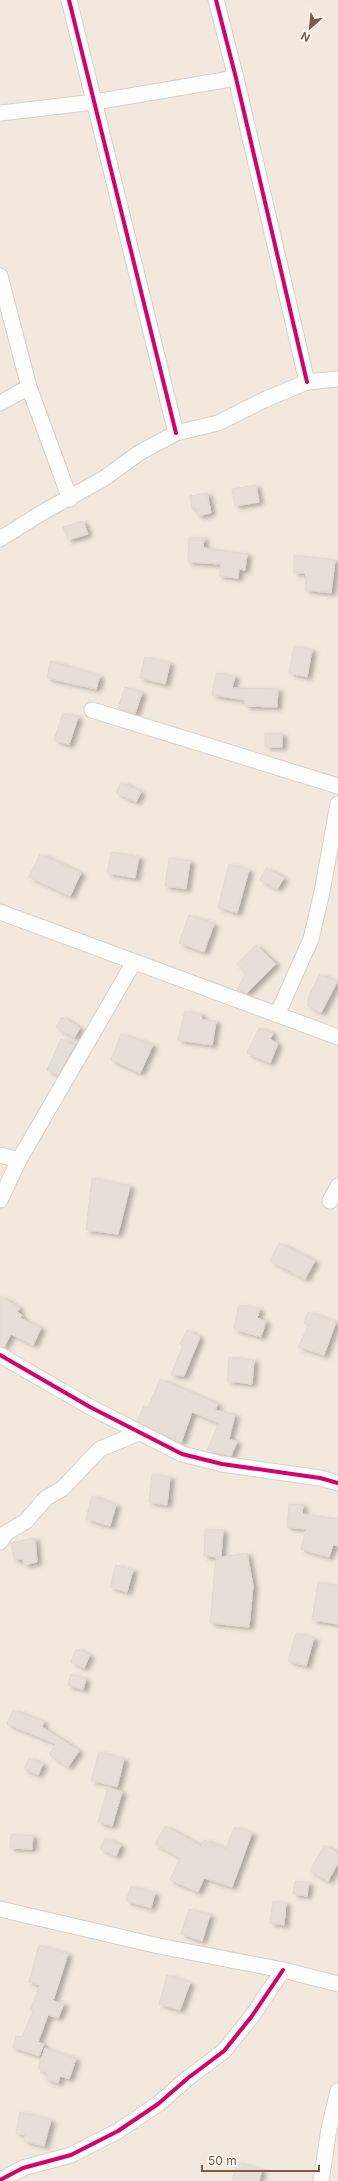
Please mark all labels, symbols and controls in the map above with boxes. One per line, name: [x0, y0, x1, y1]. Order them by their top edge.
north arrow: [290, 8, 330, 48]
text: N: [299, 29, 312, 45]
scale bar: [202, 2147, 319, 2173]
text: 50 m: [208, 2153, 237, 2168]

